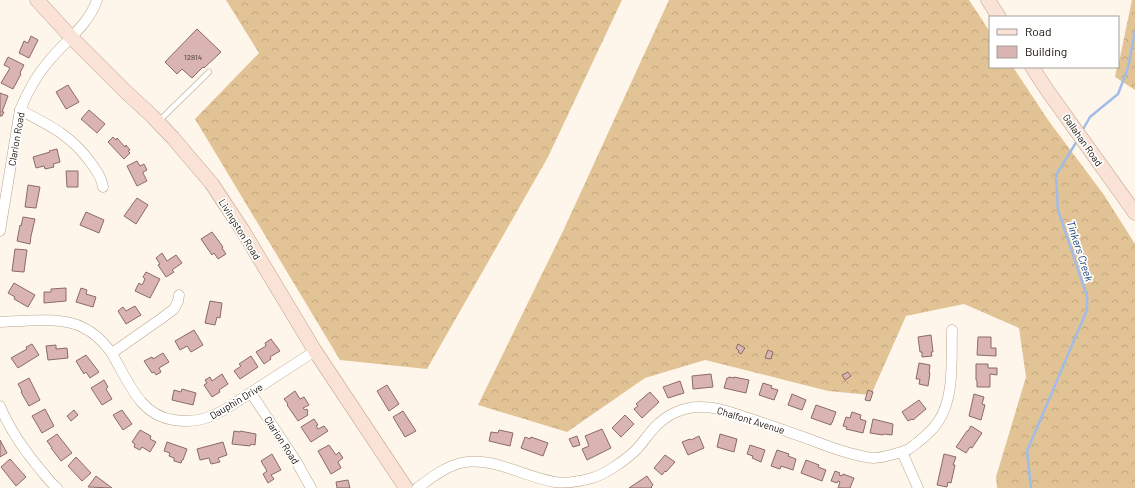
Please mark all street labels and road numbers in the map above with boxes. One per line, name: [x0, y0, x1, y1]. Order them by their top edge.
street label: Clarion Road: [5, 111, 27, 167]
street label: Gallahan Road: [1061, 112, 1105, 168]
street label: Livingston Road: [217, 196, 263, 262]
street label: Dauphin Drive: [207, 380, 265, 422]
street label: Chalfont Avenue: [716, 404, 786, 436]
street label: Clarion Road: [262, 414, 302, 466]

